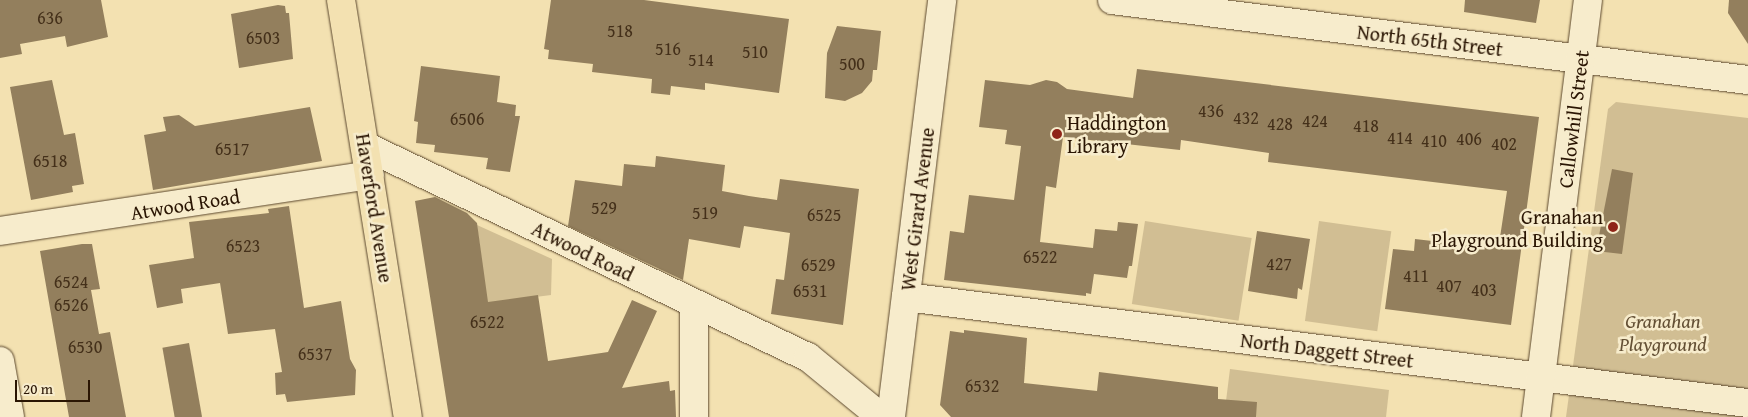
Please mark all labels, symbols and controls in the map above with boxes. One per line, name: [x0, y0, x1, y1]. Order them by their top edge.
house number: 636: [37, 7, 63, 29]
street label: North 65th Street: [1356, 19, 1504, 61]
house number: 518: [607, 20, 633, 42]
house number: 6503: [246, 27, 280, 49]
house number: 516: [655, 38, 681, 60]
house number: 510: [742, 41, 768, 63]
house number: 514: [688, 49, 714, 71]
street label: Callowhill Street: [1553, 49, 1593, 189]
house number: 500: [839, 53, 865, 75]
house number: 436: [1198, 100, 1224, 122]
house number: 432: [1233, 107, 1259, 129]
house number: 6506: [450, 108, 484, 130]
place label: Haddington Library: [1067, 110, 1166, 157]
house number: 424: [1302, 110, 1328, 132]
house number: 428: [1267, 113, 1293, 135]
house number: 418: [1353, 115, 1379, 137]
street label: West Girard Avenue: [895, 126, 939, 292]
house number: 414: [1387, 127, 1413, 149]
marker: Haddington Library: [1051, 128, 1063, 140]
house number: 406: [1456, 128, 1482, 150]
house number: 410: [1421, 130, 1447, 152]
street label: Haverford Avenue: [351, 132, 399, 284]
house number: 402: [1491, 133, 1517, 155]
house number: 6517: [215, 138, 249, 160]
house number: 6518: [33, 150, 67, 172]
street label: Atwood Road: [129, 184, 241, 224]
house number: 529: [591, 197, 617, 219]
house number: 519: [692, 202, 718, 224]
house number: 6525: [807, 204, 841, 226]
place label: Granahan Playground Building: [1431, 204, 1603, 251]
street label: Atwood Road: [528, 216, 638, 286]
marker: Granahan Playground Building: [1607, 221, 1619, 233]
house number: 6523: [226, 235, 260, 257]
house number: 6522: [1023, 246, 1057, 268]
house number: 427: [1266, 253, 1292, 275]
house number: 6529: [801, 254, 835, 276]
house number: 411: [1403, 265, 1429, 287]
house number: 6524: [54, 271, 88, 293]
house number: 407: [1436, 275, 1462, 297]
house number: 403: [1471, 279, 1497, 301]
house number: 6531: [793, 280, 827, 302]
house number: 6526: [54, 294, 88, 316]
park label: Granahan Playground: [1619, 309, 1707, 356]
house number: 6522: [470, 311, 504, 333]
street label: North Daggett Street: [1239, 327, 1415, 373]
house number: 6530: [68, 336, 102, 358]
house number: 6537: [298, 343, 332, 365]
scale bar: [18, 370, 92, 402]
house number: 6532: [965, 375, 999, 397]
text: 20 m: [23, 378, 53, 399]

